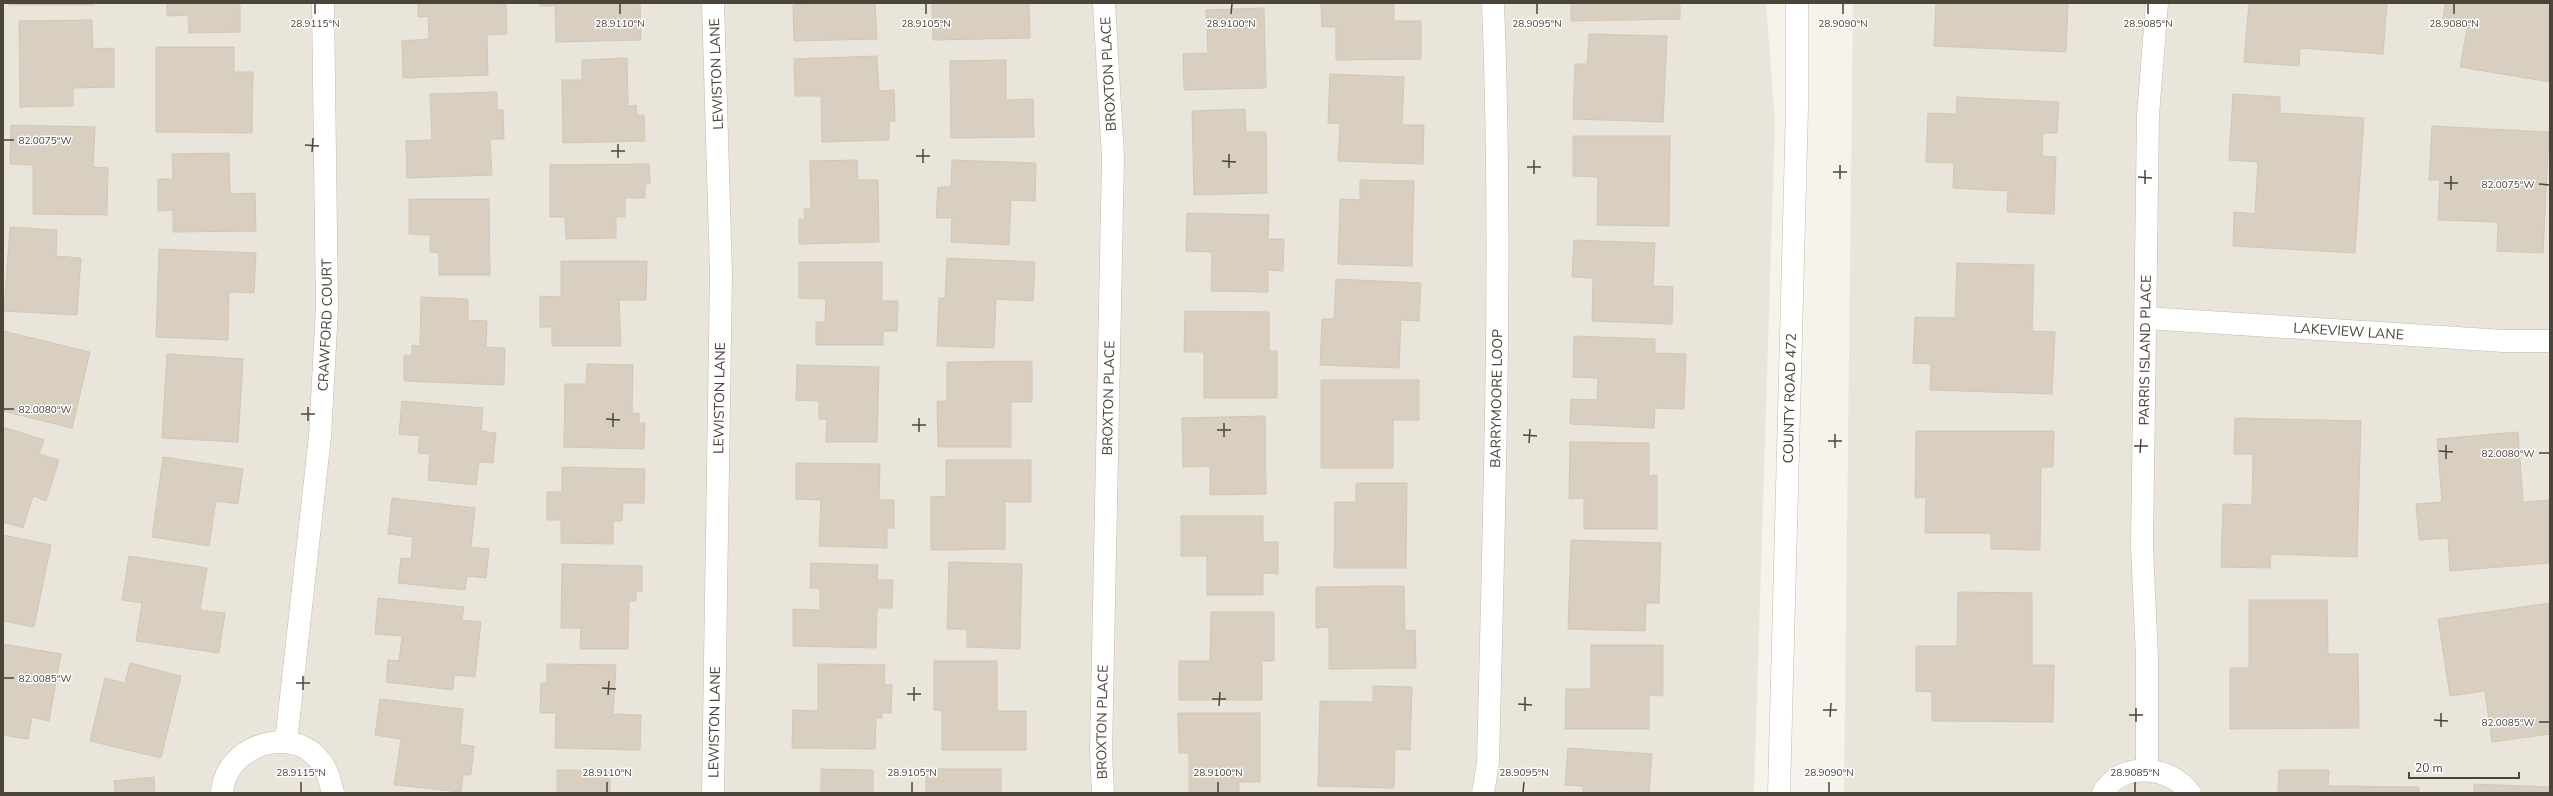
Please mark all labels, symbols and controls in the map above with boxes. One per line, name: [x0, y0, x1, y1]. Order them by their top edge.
street label: BROXTON PLACE: [1096, 16, 1121, 132]
text: 28.9115°N: [290, 17, 340, 31]
text: 28.9110°N: [595, 17, 645, 31]
text: 28.9105°N: [901, 17, 951, 31]
text: 28.9100°N: [1206, 17, 1256, 31]
text: 28.9095°N: [1512, 17, 1562, 31]
text: 28.9090°N: [1818, 17, 1868, 31]
text: 28.9085°N: [2123, 17, 2173, 31]
text: 28.9080°N: [2429, 17, 2479, 31]
street label: LEWISTON LANE: [705, 18, 728, 130]
text: 82.0075°W: [18, 134, 72, 148]
text: 82.0075°W: [2481, 178, 2535, 192]
street label: CRAWFORD COURT: [313, 258, 337, 392]
street label: PARRIS ISLAND PLACE: [2135, 275, 2156, 426]
street label: LAKEVIEW LANE: [2293, 318, 2404, 345]
street label: BARRYMOORE LOOP: [1486, 329, 1507, 468]
street label: COUNTY ROAD 472: [1779, 333, 1801, 464]
street label: BROXTON PLACE: [1098, 341, 1119, 456]
street label: LEWISTON LANE: [709, 342, 730, 454]
text: 82.0080°W: [18, 403, 72, 417]
text: 82.0080°W: [2481, 447, 2535, 461]
street label: BROXTON PLACE: [1092, 665, 1113, 780]
street label: LEWISTON LANE: [704, 666, 725, 778]
text: 82.0085°W: [18, 672, 72, 686]
text: 82.0085°W: [2481, 716, 2535, 730]
scale bar: [2409, 754, 2519, 780]
text: 20 m: [2415, 760, 2443, 776]
text: 28.9115°N: [276, 766, 326, 780]
text: 28.9110°N: [582, 766, 632, 780]
text: 28.9105°N: [887, 766, 937, 780]
text: 28.9100°N: [1193, 766, 1243, 780]
text: 28.9095°N: [1499, 766, 1549, 780]
text: 28.9090°N: [1804, 766, 1854, 780]
text: 28.9085°N: [2110, 766, 2160, 780]

